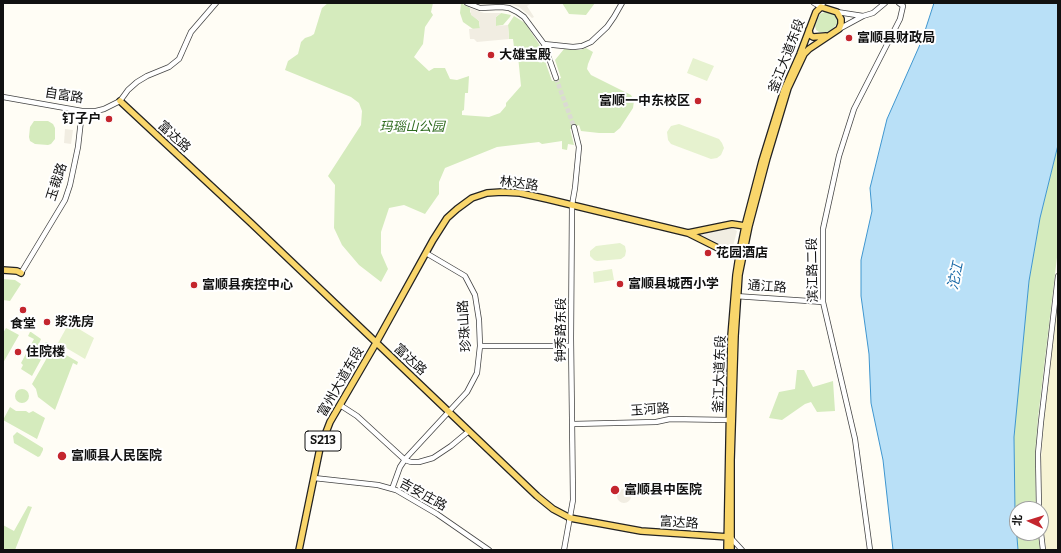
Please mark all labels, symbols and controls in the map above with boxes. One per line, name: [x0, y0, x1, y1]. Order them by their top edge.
street label: 釜江大道东段: [766, 17, 808, 95]
place label: 富顺县财政局: [857, 30, 935, 46]
marker: 富顺县财政局: [844, 33, 854, 43]
place label: 大雄宝殿: [499, 47, 551, 63]
marker: 大雄宝殿: [486, 50, 496, 60]
street label: 自富路: [44, 85, 84, 107]
place label: 富顺一中东校区: [599, 93, 690, 109]
marker: 富顺一中东校区: [693, 96, 703, 106]
place label: 钉子户: [62, 111, 101, 127]
marker: 钉子户: [104, 114, 114, 124]
street label: 富达路: [154, 118, 194, 156]
park label: 玛瑙山公园: [380, 119, 444, 135]
street label: 玉裁路: [44, 161, 70, 203]
street label: 林达路: [499, 174, 539, 194]
street label: 滨江路二段: [805, 237, 821, 303]
place label: 花园酒店: [716, 245, 768, 261]
marker: 花园酒店: [703, 248, 713, 258]
water label: 沱江: [945, 261, 967, 291]
place label: 富顺县城西小学: [628, 276, 719, 292]
place label: 富顺县疾控中心: [202, 277, 293, 293]
street label: 通江路: [747, 278, 787, 296]
marker: 富顺县城西小学: [615, 279, 625, 289]
marker: 富顺县疾控中心: [189, 280, 199, 290]
street label: 钟秀路东段: [553, 298, 569, 362]
street label: 珍珠山路: [455, 300, 475, 352]
marker: 食堂: [18, 305, 28, 315]
place label: 浆洗房: [55, 314, 94, 330]
place label: 食堂: [10, 316, 36, 332]
marker: 浆洗房: [42, 317, 52, 327]
street label: 釜江大道东段: [711, 335, 729, 413]
street label: 富达路: [390, 341, 430, 379]
place label: 住院楼: [26, 344, 65, 360]
street label: 富州大道东段: [315, 344, 367, 420]
marker: 住院楼: [13, 347, 23, 357]
street label: 玉河路: [630, 401, 670, 419]
road number: S213: [305, 431, 341, 451]
place label: 富顺县人民医院: [71, 448, 162, 464]
marker: 富顺县人民医院: [56, 450, 68, 462]
street label: 吉安庄路: [396, 476, 450, 514]
place label: 富顺县中医院: [624, 482, 702, 498]
marker: 富顺县中医院: [609, 484, 621, 496]
north arrow: [1009, 501, 1049, 541]
street label: 富达路: [659, 514, 699, 532]
text: 北: [1011, 514, 1024, 526]

